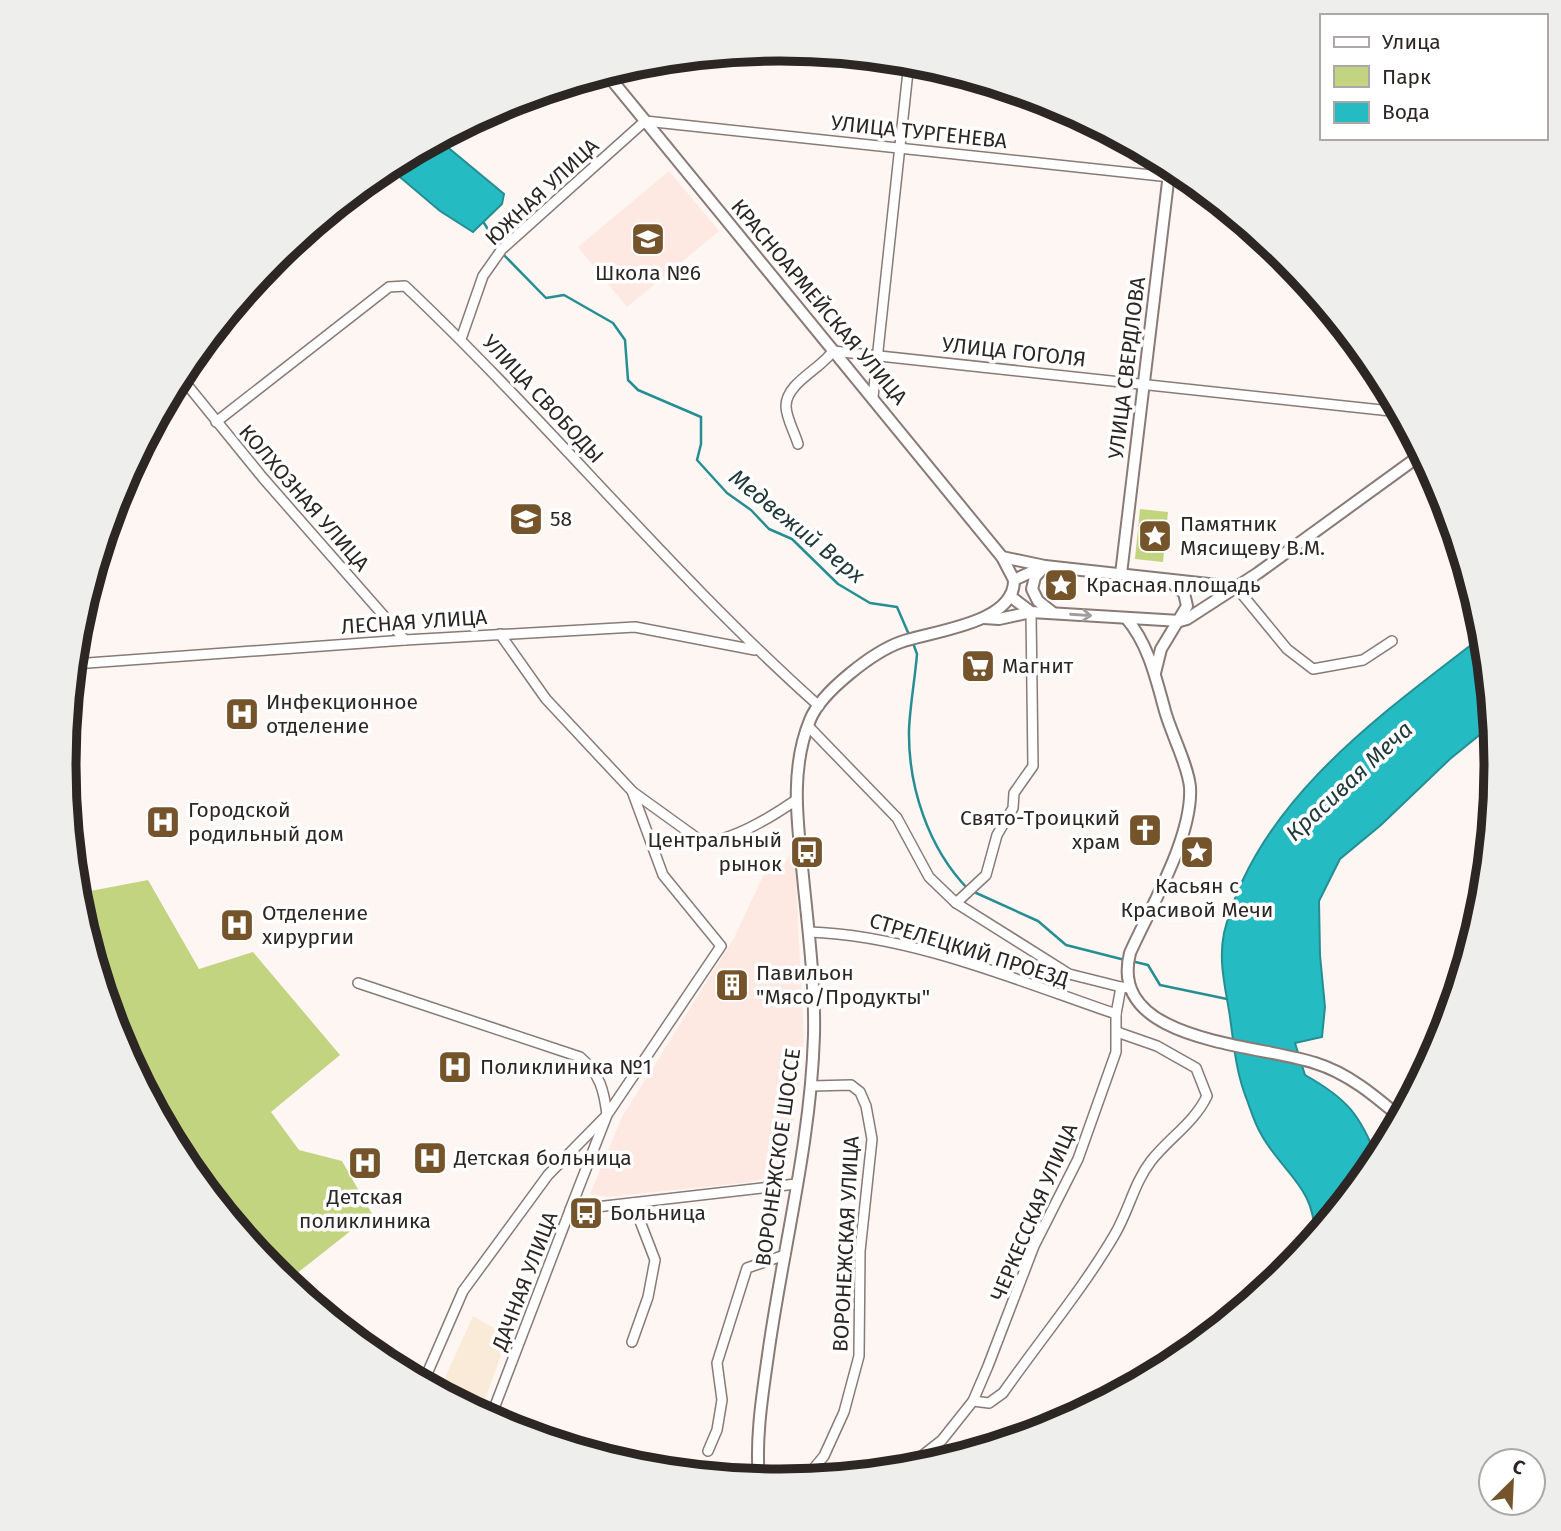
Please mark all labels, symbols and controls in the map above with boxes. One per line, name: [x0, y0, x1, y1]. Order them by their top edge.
legend: [1320, 14, 1547, 140]
text: Улица: [1382, 29, 1441, 55]
text: Парк: [1382, 64, 1431, 90]
text: Вода: [1382, 99, 1430, 125]
street label: УЛИЦА ТУРГЕНЕВА: [830, 110, 1008, 154]
street label: ЮЖНАЯ УЛИЦА: [480, 133, 604, 251]
street label: КРАСНОАРМЕЙСКАЯ УЛИЦА: [725, 194, 913, 410]
school or university icon: Школа №6: [629, 220, 667, 258]
place label: Школа №6: [595, 260, 701, 286]
street label: УЛИЦА СВЕРДЛОВА: [1103, 275, 1151, 461]
street label: УЛИЦА СВОБОДЫ: [477, 329, 609, 469]
street label: УЛИЦА ГОГОЛЯ: [941, 332, 1087, 372]
street label: КОЛХОЗНАЯ УЛИЦА: [233, 419, 375, 577]
water label: Медвежий Верх: [724, 463, 871, 590]
school or university icon: 58: [507, 500, 545, 538]
place label: 58: [550, 506, 572, 532]
place label: Памятник Мясищеву В.М.: [1180, 511, 1325, 561]
place icon: Памятник Мясищеву В.М.: [1136, 517, 1174, 555]
place icon: Красная площадь: [1042, 566, 1080, 604]
place label: Красная площадь: [1086, 572, 1261, 598]
street label: ЛЕСНАЯ УЛИЦА: [340, 604, 488, 640]
one-way arrow: [1069, 608, 1092, 621]
supermarket icon: Магнит: [959, 647, 997, 685]
place label: Магнит: [1002, 653, 1074, 679]
place label: Инфекционное отделение: [266, 689, 418, 739]
hospital icon: Инфекционное отделение: [223, 695, 261, 733]
water label: Красивая Меча: [1280, 715, 1418, 847]
place label: Городской родильный дом: [188, 797, 344, 847]
hospital icon: Городской родильный дом: [144, 803, 182, 841]
place label: Свято-Троицкий храм: [960, 805, 1120, 855]
church icon: Свято-Троицкий храм: [1126, 811, 1164, 849]
place label: Центральный рынок: [648, 827, 782, 877]
bus stop icon: Центральный рынок: [788, 833, 826, 871]
place icon: Касьян с Красивой Мечи: [1178, 833, 1216, 871]
place label: Касьян с Красивой Мечи: [1121, 873, 1273, 923]
place label: Отделение хирургии: [262, 900, 368, 950]
hospital icon: Отделение хирургии: [218, 906, 256, 944]
street label: СТРЕЛЕЦКИЙ ПРОЕЗД: [866, 907, 1072, 993]
place label: Павильон "Мясо/Продукты": [756, 960, 930, 1010]
building icon: Павильон "Мясо/Продукты": [713, 966, 751, 1004]
street label: ВОРОНЕЖСКОЕ ШОССЕ: [750, 1046, 806, 1268]
hospital icon: Поликлиника №1: [436, 1048, 474, 1086]
place label: Поликлиника №1: [480, 1054, 652, 1080]
street label: ЧЕРКЕССКАЯ УЛИЦА: [985, 1119, 1083, 1305]
street label: ВОРОНЕЖСКАЯ УЛИЦА: [827, 1135, 865, 1353]
hospital icon: Детская больница: [411, 1139, 449, 1177]
hospital icon: Детская поликлиника: [346, 1144, 384, 1182]
place label: Детская больница: [453, 1145, 632, 1171]
place label: Детская поликлиника: [299, 1184, 431, 1234]
bus stop icon: Больница: [567, 1194, 605, 1232]
place label: Больница: [610, 1200, 706, 1226]
street label: ДАЧНАЯ УЛИЦА: [486, 1208, 563, 1355]
north arrow: [1477, 1447, 1547, 1517]
text: С: [1509, 1454, 1528, 1480]

